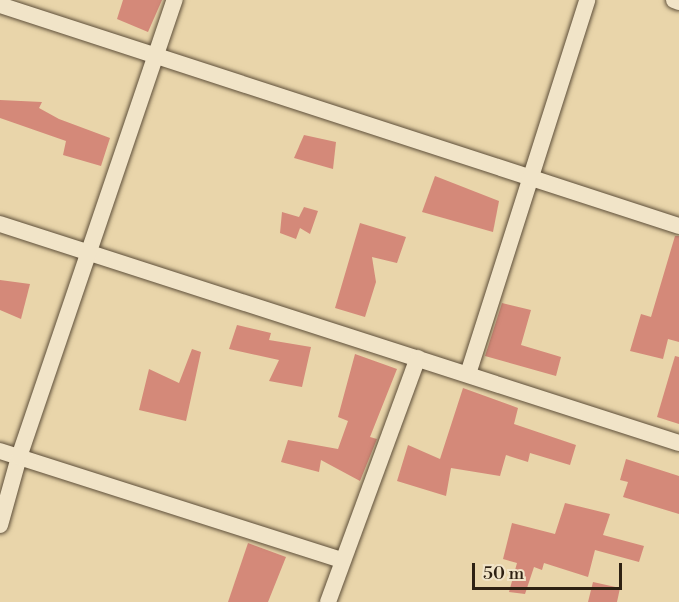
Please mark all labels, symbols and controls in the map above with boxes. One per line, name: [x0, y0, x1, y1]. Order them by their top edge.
scale bar: [475, 551, 625, 589]
text: 50 m: [483, 562, 524, 585]

